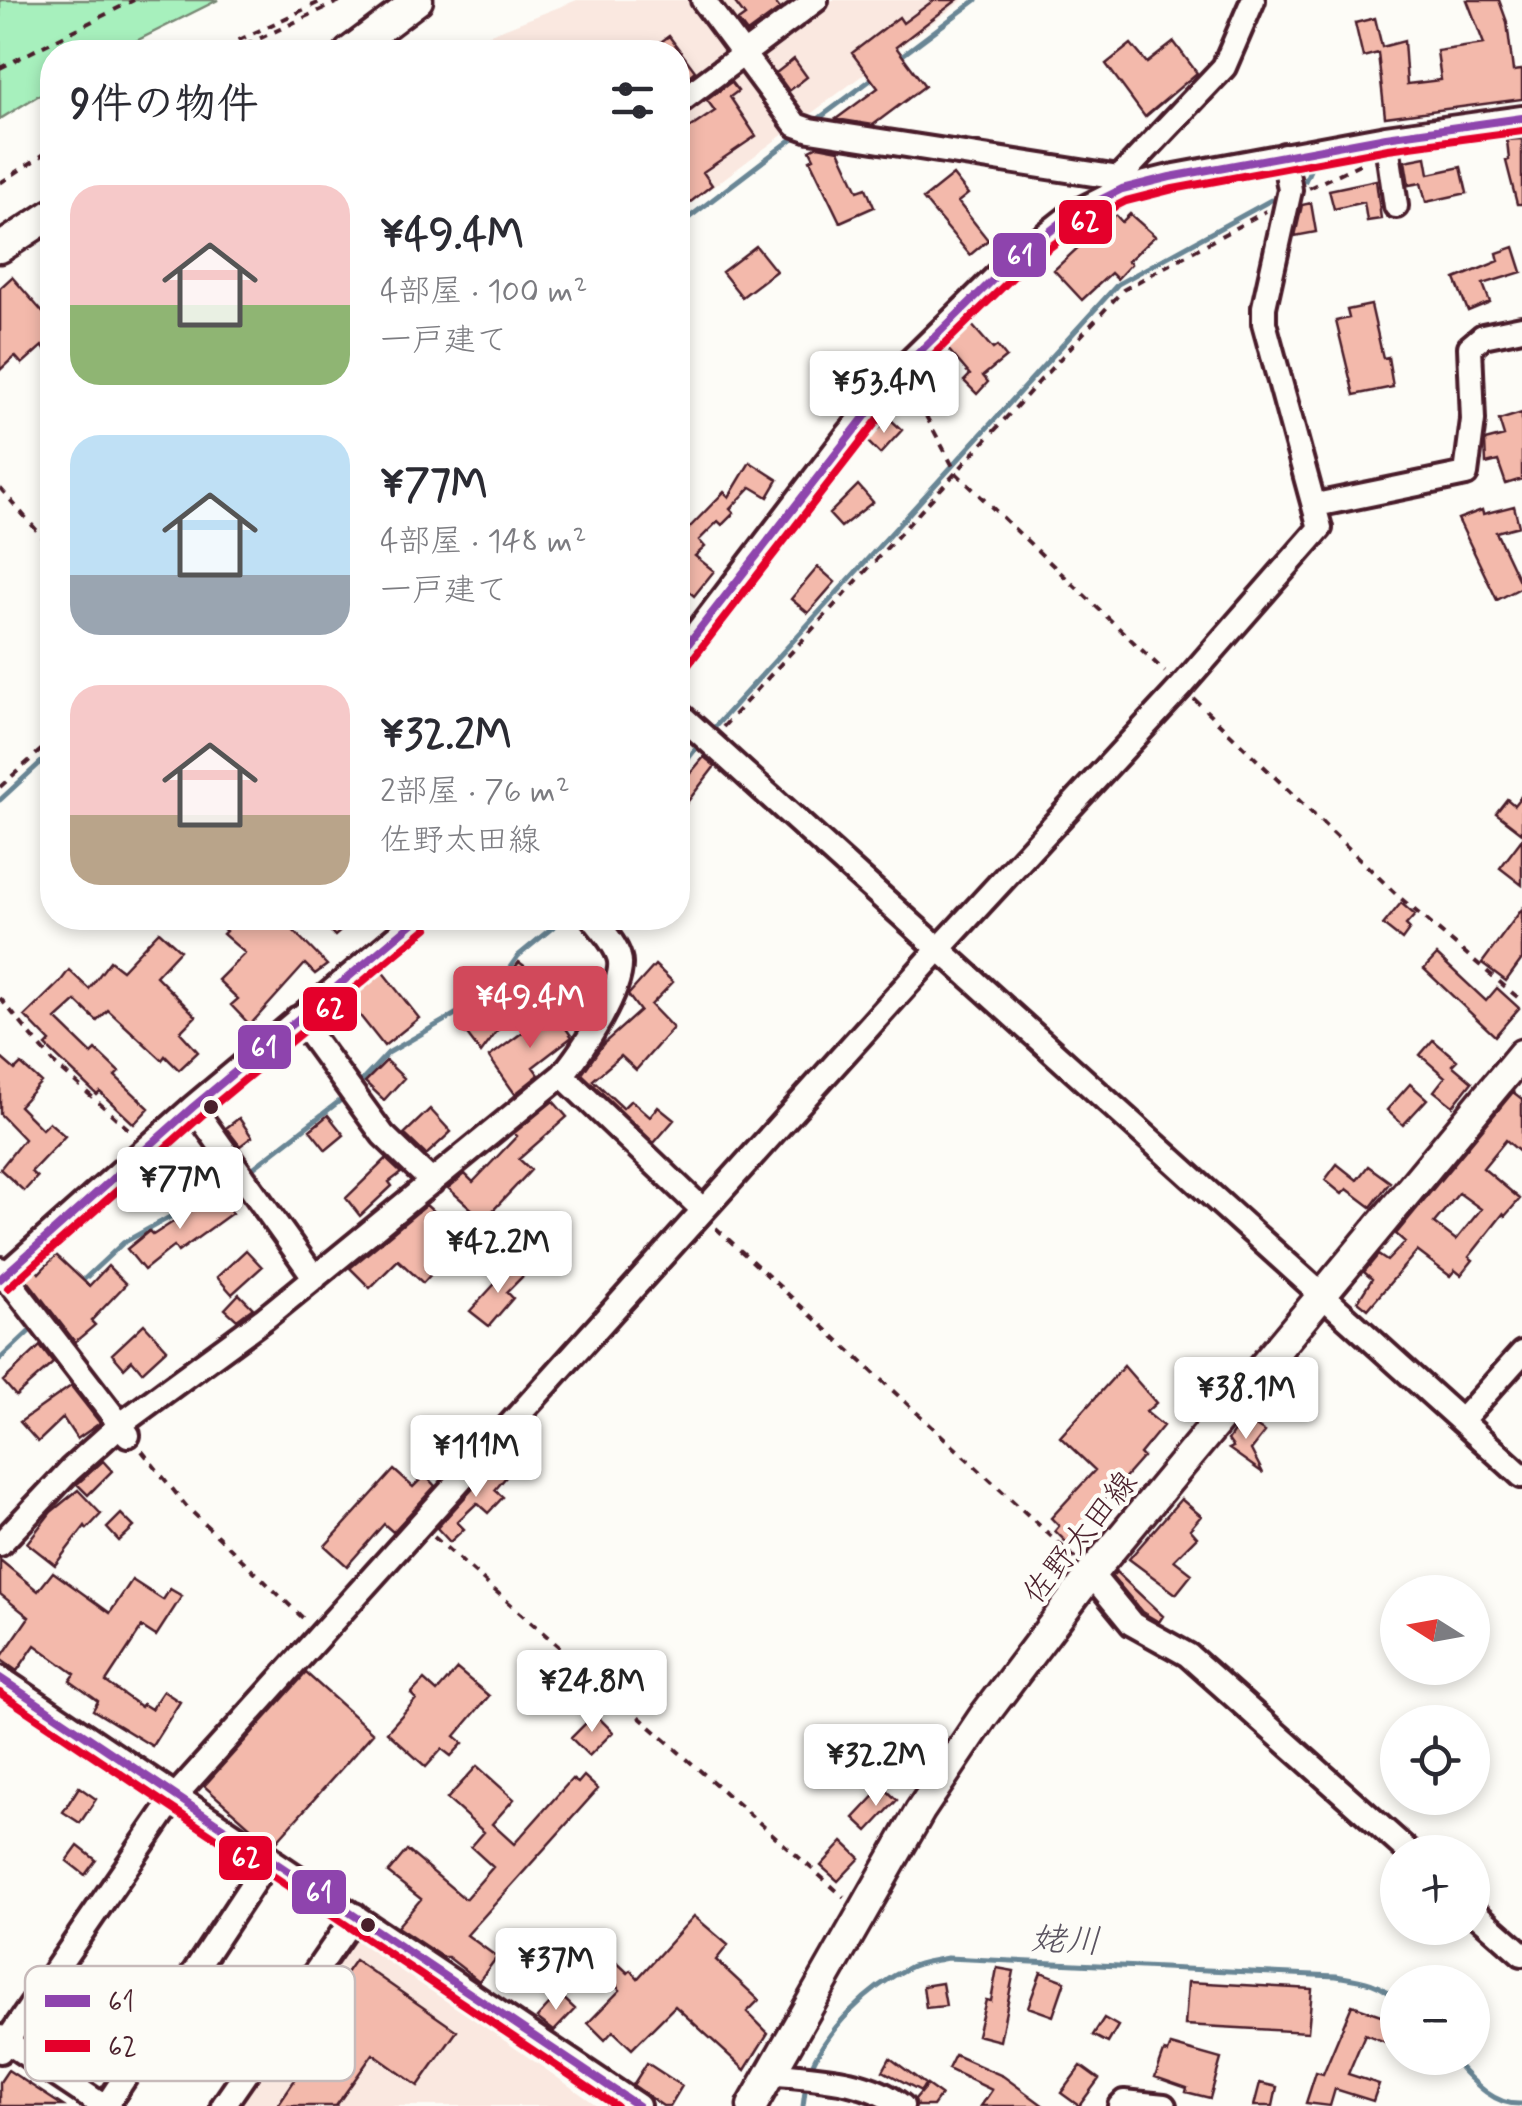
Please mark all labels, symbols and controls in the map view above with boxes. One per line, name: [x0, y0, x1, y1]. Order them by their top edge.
icon: filters: [605, 73, 660, 128]
text: 9件の物件: [70, 78, 259, 133]
line badge: 62: [1057, 198, 1114, 246]
text: 62: [1070, 205, 1100, 242]
text: ¥49.4M: [380, 209, 524, 264]
icon: home: [150, 225, 270, 345]
line badge: 61: [991, 231, 1048, 279]
text: 61: [1007, 239, 1033, 276]
text: 4部屋 · 100 m²: [380, 271, 587, 313]
text: 一戸建て: [380, 320, 508, 362]
pin: ¥53.4M: [803, 351, 965, 436]
text: ¥53.4M: [832, 362, 936, 404]
text: ¥77M: [380, 459, 488, 514]
icon: home: [150, 475, 270, 595]
text: 4部屋 · 148 m²: [380, 521, 587, 563]
text: 一戸建て: [380, 570, 508, 612]
text: ¥32.2M: [380, 709, 512, 764]
icon: home: [150, 725, 270, 845]
text: 2部屋 · 76 m²: [380, 771, 570, 813]
text: 佐野太田線: [380, 820, 540, 862]
pin: ¥49.4M: [449, 966, 611, 1051]
text: ¥49.4M: [475, 977, 585, 1019]
line badge: 62: [301, 985, 359, 1033]
text: 62: [315, 992, 345, 1029]
line badge: 61: [236, 1023, 293, 1071]
text: 61: [251, 1031, 277, 1068]
unlabelled marker: [201, 1097, 221, 1117]
pin: ¥77M: [121, 1147, 239, 1232]
text: ¥77M: [139, 1158, 221, 1200]
pin: ¥42.2M: [417, 1211, 579, 1296]
text: ¥42.2M: [446, 1222, 550, 1264]
pin: ¥38.1M: [1165, 1357, 1327, 1442]
text: ¥38.1M: [1196, 1368, 1296, 1410]
pin: ¥111M: [406, 1415, 546, 1500]
text: ¥111M: [432, 1426, 520, 1468]
street label: 佐野太田線: [1014, 1463, 1147, 1614]
north arrow: [1380, 1575, 1490, 1685]
map controls: [1380, 1575, 1490, 2075]
pin: ¥24.8M: [511, 1650, 673, 1735]
text: ¥24.8M: [539, 1661, 645, 1703]
button: locate: [1380, 1705, 1490, 1815]
pin: ¥32.2M: [795, 1724, 957, 1809]
text: ¥32.2M: [826, 1735, 926, 1777]
line badge: 62: [217, 1834, 274, 1882]
button: +: [1380, 1835, 1490, 1945]
text: 62: [231, 1841, 261, 1878]
line badge: 61: [290, 1868, 348, 1916]
text: 61: [306, 1876, 332, 1913]
unlabelled marker: [358, 1915, 378, 1935]
water label: 姥川: [1030, 1916, 1102, 1966]
pin: ¥37M: [497, 1928, 615, 2013]
text: ¥37M: [517, 1939, 595, 1981]
button: −: [1380, 1965, 1490, 2075]
legend: [25, 1966, 355, 2081]
text: 61: [108, 1985, 134, 2022]
text: 62: [108, 2030, 137, 2067]

